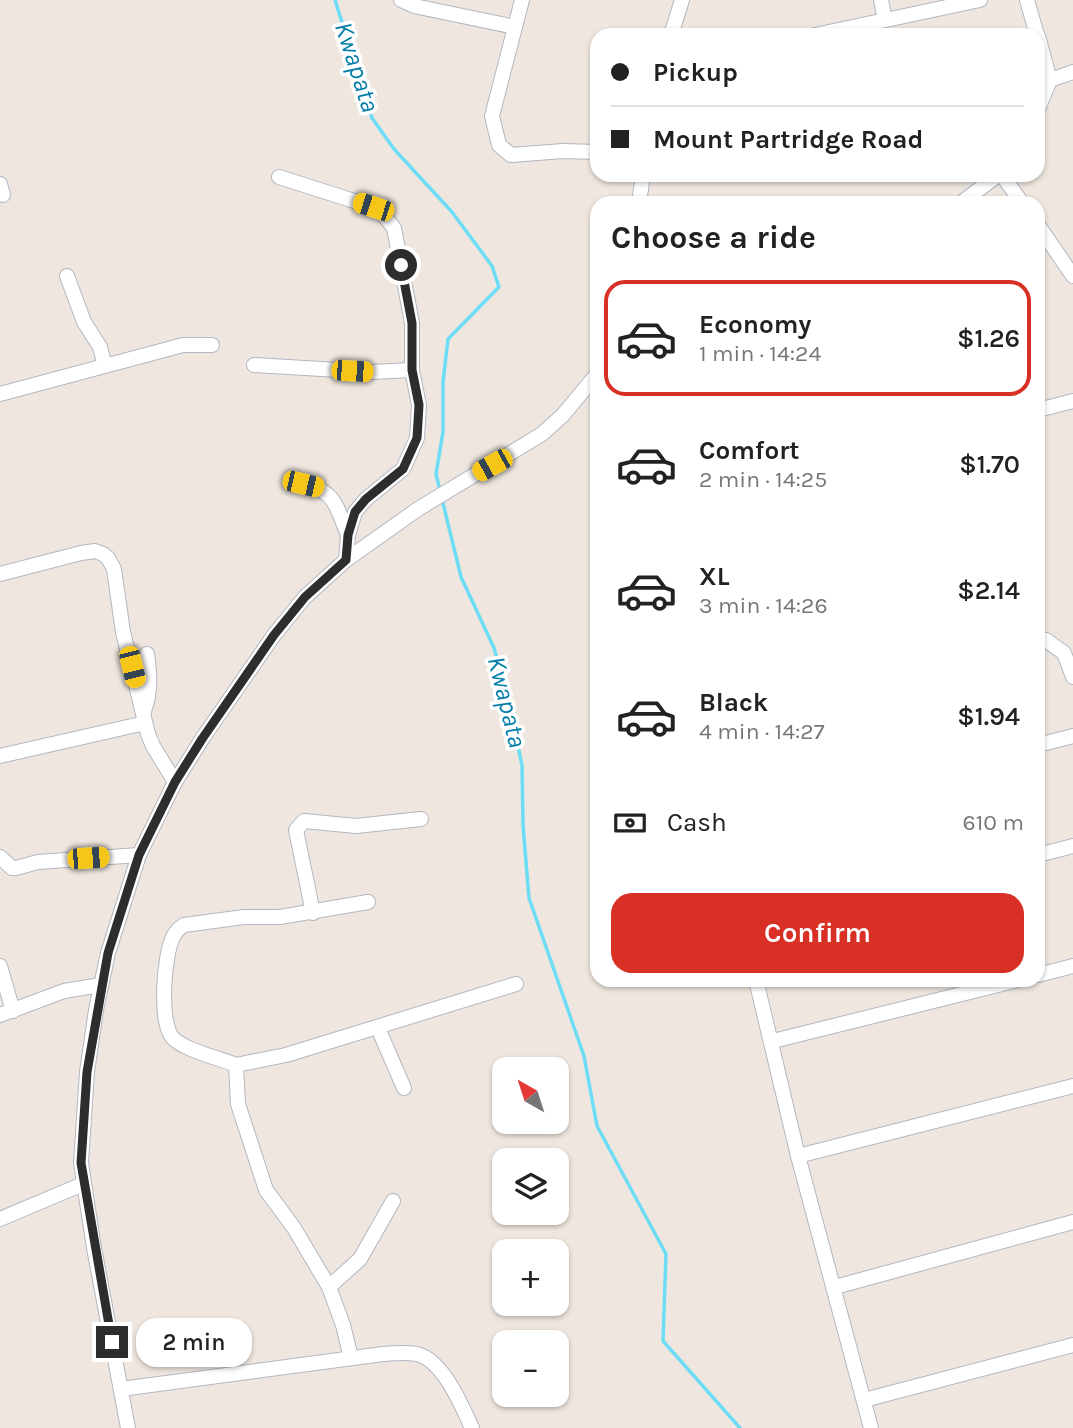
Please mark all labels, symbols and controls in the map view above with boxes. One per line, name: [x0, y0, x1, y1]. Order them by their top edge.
water label: Kwapata: [328, 18, 386, 116]
text: Pickup: [653, 57, 738, 88]
text: Mount Partridge Road: [653, 124, 923, 155]
car: [350, 191, 397, 223]
text: Choose a ride: [611, 219, 816, 256]
route start: [385, 249, 417, 281]
icon: car: [615, 307, 678, 370]
text: Economy: [699, 309, 811, 340]
text: $1.26: [957, 323, 1020, 354]
text: 1 min · 14:24: [699, 340, 821, 367]
car: [331, 359, 374, 383]
icon: car: [615, 433, 678, 496]
text: Comfort: [699, 435, 800, 466]
car: [469, 446, 516, 484]
text: $1.70: [959, 449, 1020, 480]
text: 2 min · 14:25: [699, 466, 827, 493]
car: [281, 469, 326, 499]
icon: car: [615, 559, 678, 622]
text: XL: [699, 561, 730, 592]
text: $2.14: [957, 575, 1020, 606]
text: 3 min · 14:26: [699, 592, 828, 619]
car: [117, 644, 148, 690]
water label: Kwapata: [481, 653, 533, 751]
icon: car: [615, 685, 678, 748]
text: Black: [699, 687, 768, 718]
text: $1.94: [957, 701, 1020, 732]
text: 4 min · 14:27: [699, 718, 824, 745]
icon: cash: [611, 804, 649, 842]
text: Cash: [667, 807, 727, 838]
text: 610 m: [963, 809, 1024, 836]
car: [67, 846, 110, 870]
button: Confirm: [611, 893, 1024, 973]
north arrow: [492, 1057, 569, 1134]
map controls: [492, 1057, 569, 1407]
button: layers: [492, 1148, 569, 1225]
button: +: [492, 1239, 569, 1316]
callout: 2 min: [136, 1318, 252, 1366]
route end: [96, 1326, 128, 1358]
text: 2 min: [163, 1329, 225, 1356]
button: −: [492, 1330, 569, 1407]

